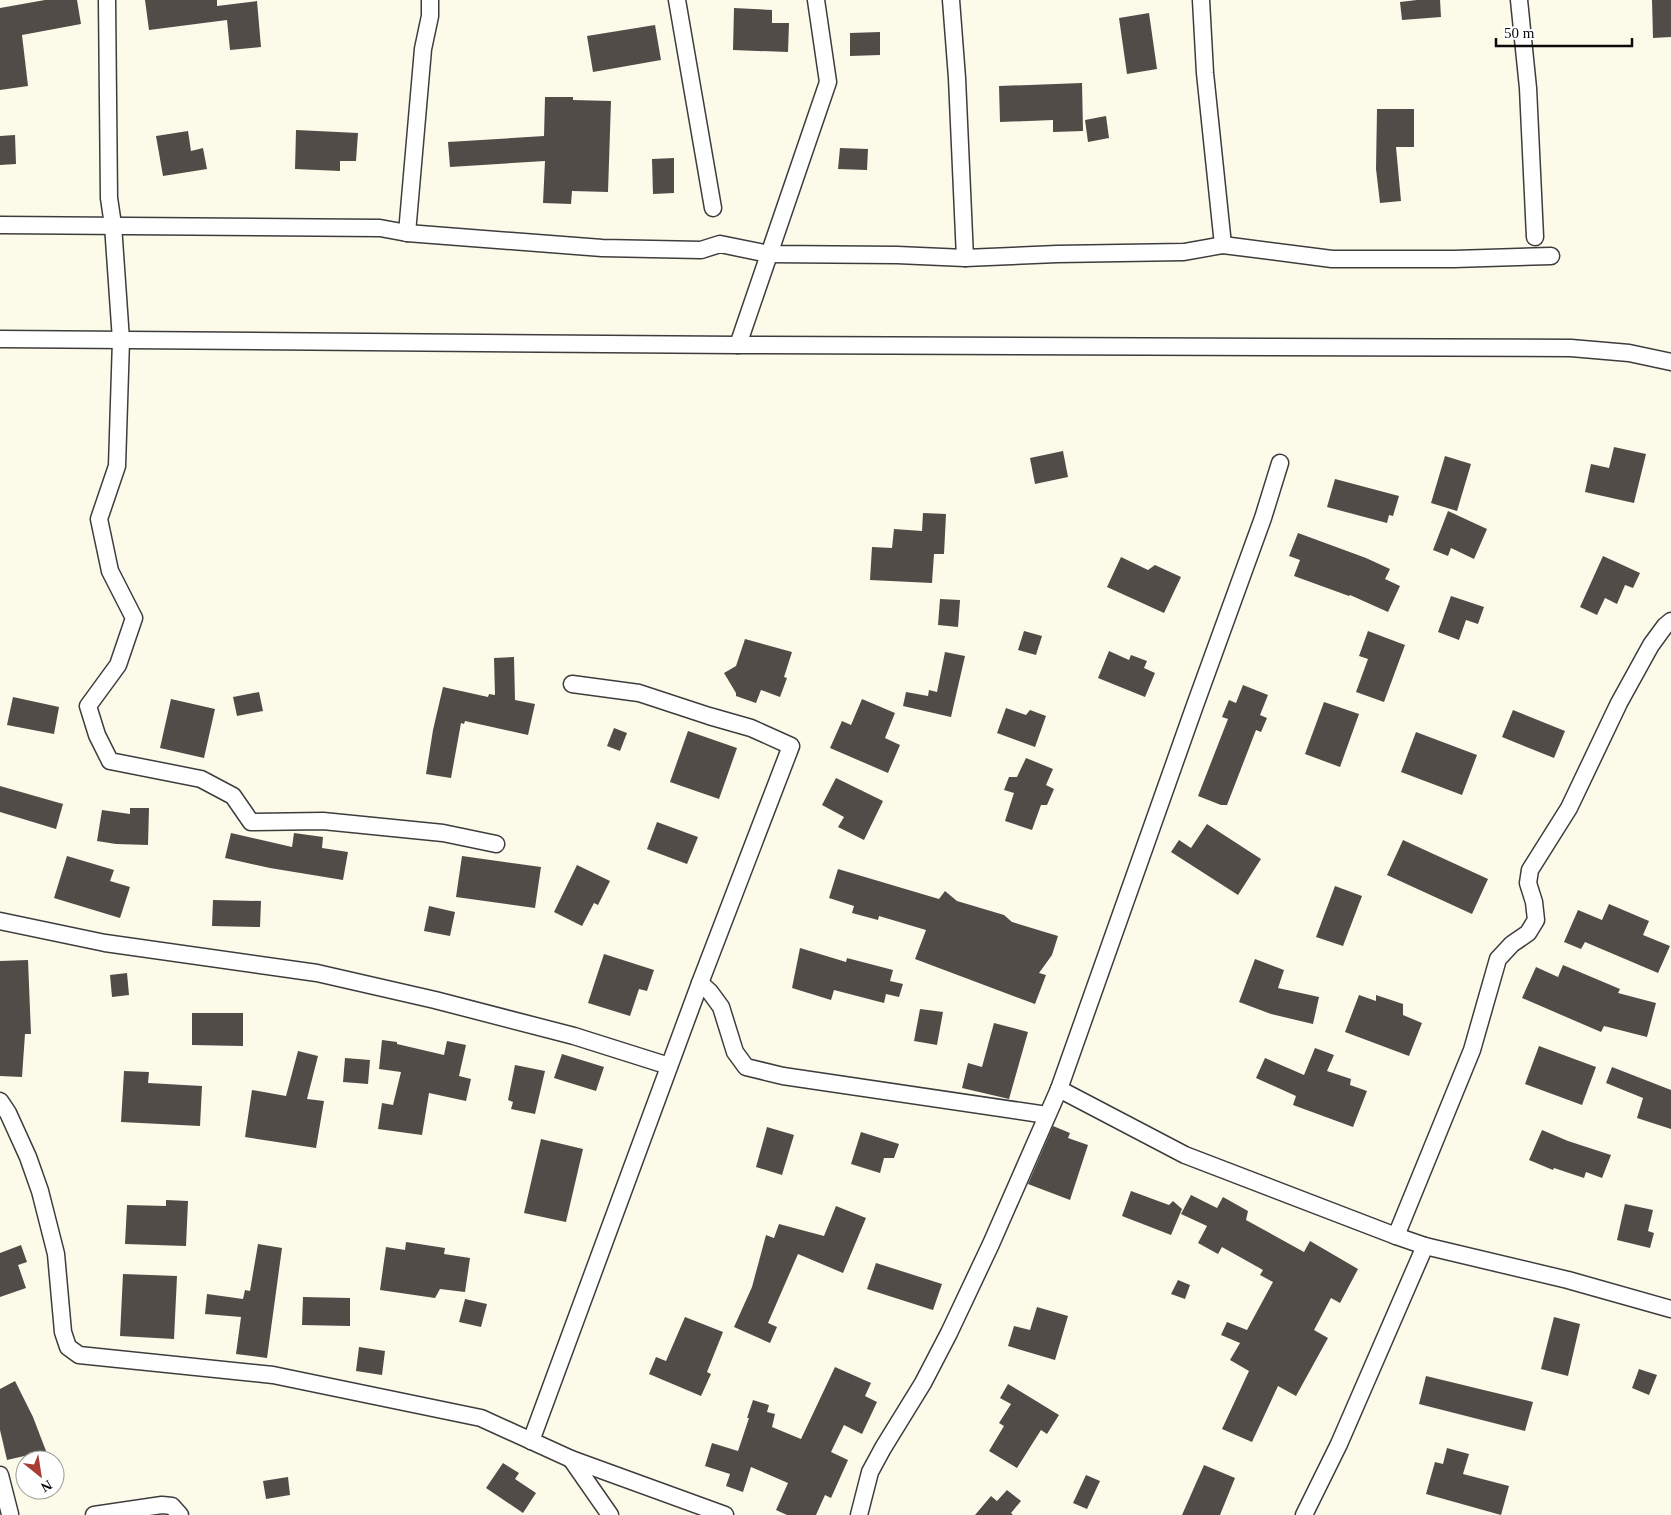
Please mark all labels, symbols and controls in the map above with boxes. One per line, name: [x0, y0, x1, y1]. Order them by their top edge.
scale bar: [1496, 15, 1632, 47]
text: 50 m: [1504, 25, 1535, 41]
north arrow: [15, 1450, 65, 1500]
text: N: [38, 1477, 54, 1495]

